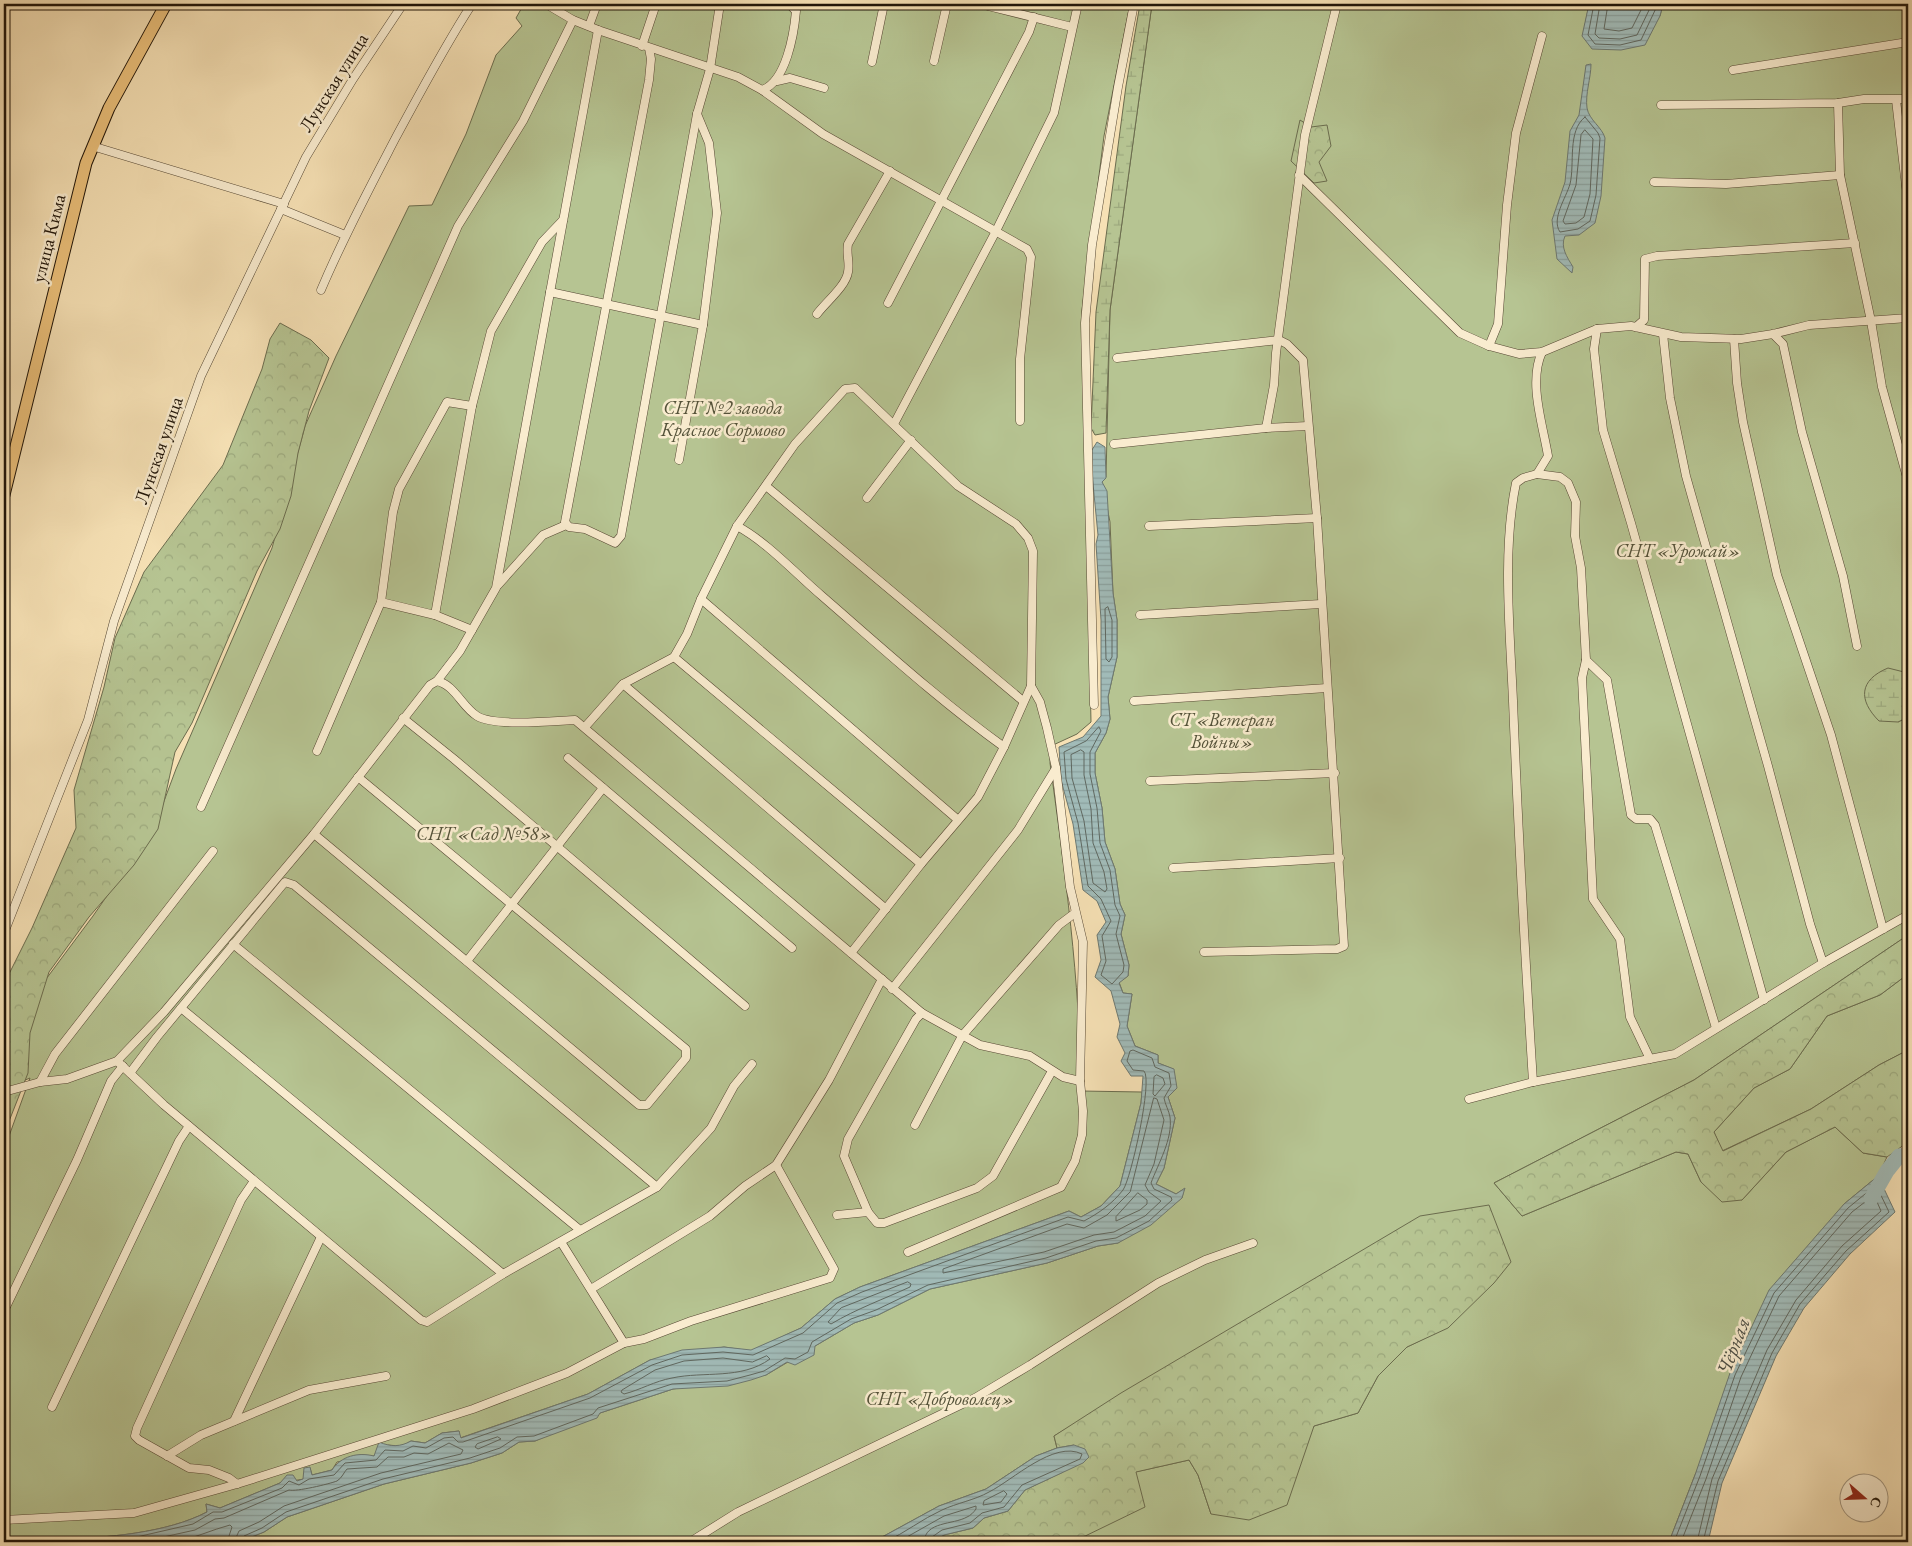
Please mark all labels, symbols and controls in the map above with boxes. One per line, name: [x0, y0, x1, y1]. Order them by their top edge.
street label: Лунская улица: [293, 28, 374, 136]
street label: улица Кима: [25, 191, 72, 285]
street label: Лунская улица: [128, 393, 189, 507]
park label: СНТ №2 завода Красное Сормово: [660, 395, 785, 442]
park label: СНТ «Урожай»: [1615, 538, 1741, 563]
park label: СТ «Ветеран Войны»: [1169, 707, 1275, 754]
park label: СНТ «Сад №58»: [416, 821, 552, 846]
water label: Чёрная: [1710, 1314, 1756, 1378]
park label: СНТ «Доброволец»: [866, 1386, 1014, 1411]
north arrow: [1840, 1474, 1890, 1524]
text: С: [1866, 1495, 1886, 1510]

